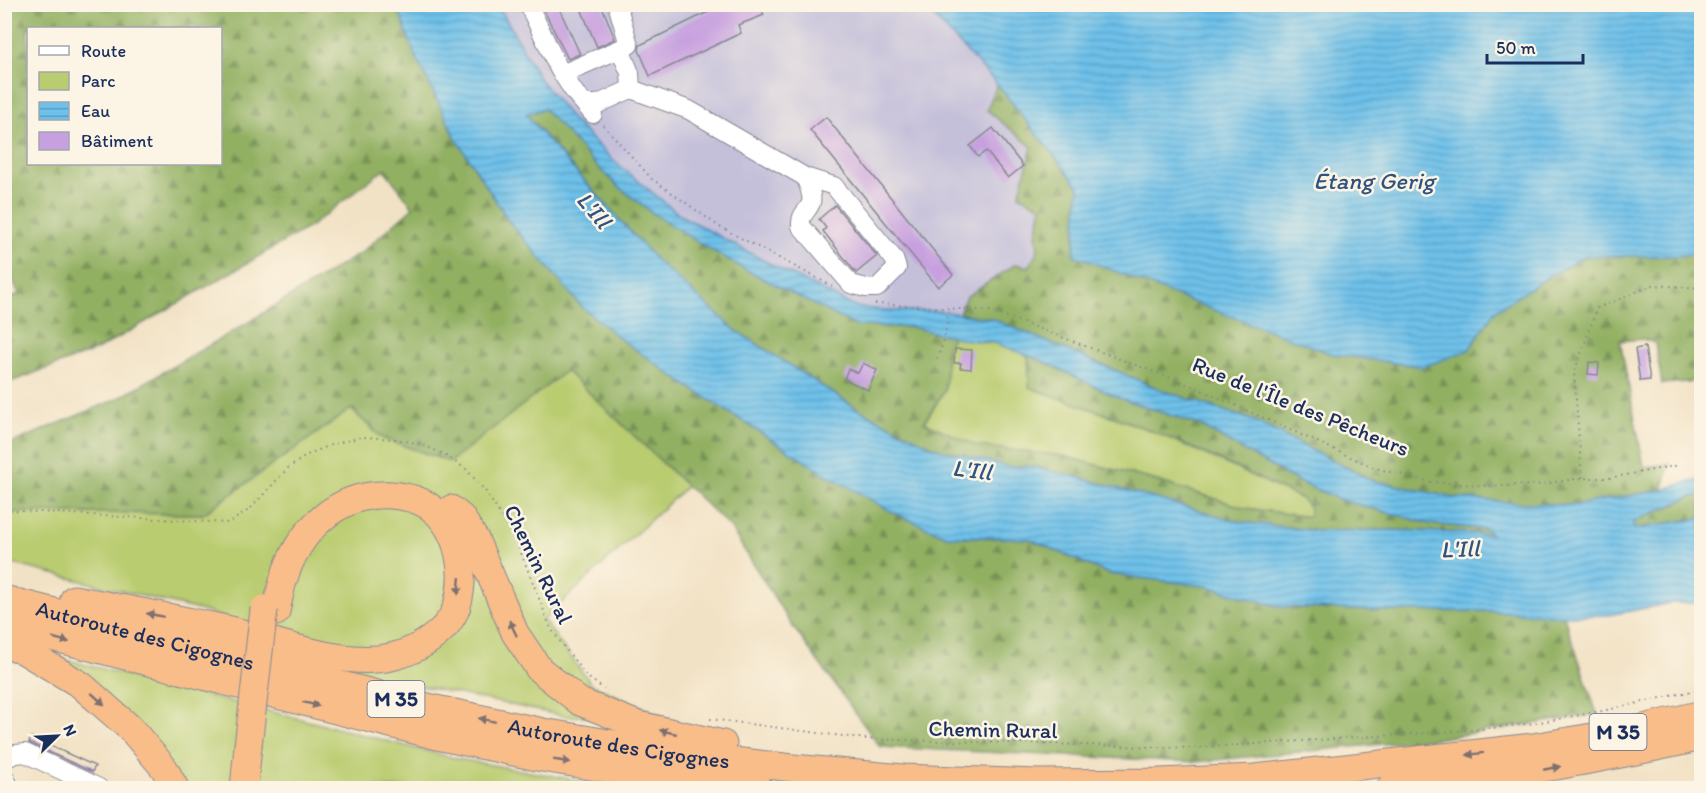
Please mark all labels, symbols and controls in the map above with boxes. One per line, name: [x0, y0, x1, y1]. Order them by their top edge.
legend: [27, 27, 222, 165]
scale bar: [1487, 27, 1583, 65]
text: 50 m: [1496, 37, 1536, 59]
text: Route: [81, 40, 126, 62]
text: Parc: [81, 70, 115, 92]
text: Eau: [81, 100, 110, 122]
text: Bâtiment: [81, 130, 154, 152]
water label: Étang Gerig: [1313, 166, 1437, 195]
water label: L'Ill: [571, 185, 619, 236]
street label: Rue de l'Île des Pêcheurs: [1188, 351, 1413, 462]
water label: L'Ill: [951, 453, 995, 487]
street label: Chemin Rural: [498, 500, 579, 628]
water label: L'Ill: [1440, 533, 1482, 564]
one-way arrow: [455, 576, 464, 595]
street label: Autoroute des Cigognes: [33, 595, 257, 676]
one-way arrow: [145, 610, 164, 619]
one-way arrow: [508, 619, 517, 636]
one-way arrow: [52, 635, 70, 645]
road number: M 35: [368, 681, 424, 717]
one-way arrow: [90, 692, 105, 705]
one-way arrow: [302, 700, 320, 709]
north arrow: [27, 706, 87, 766]
street label: Autoroute des Cigognes: [506, 712, 731, 774]
road number: M 35: [1590, 714, 1646, 750]
one-way arrow: [477, 715, 496, 724]
street label: Chemin Rural: [928, 715, 1058, 744]
text: N: [59, 721, 81, 739]
one-way arrow: [659, 726, 677, 736]
one-way arrow: [1466, 749, 1485, 759]
one-way arrow: [553, 757, 572, 766]
one-way arrow: [1543, 763, 1562, 772]

